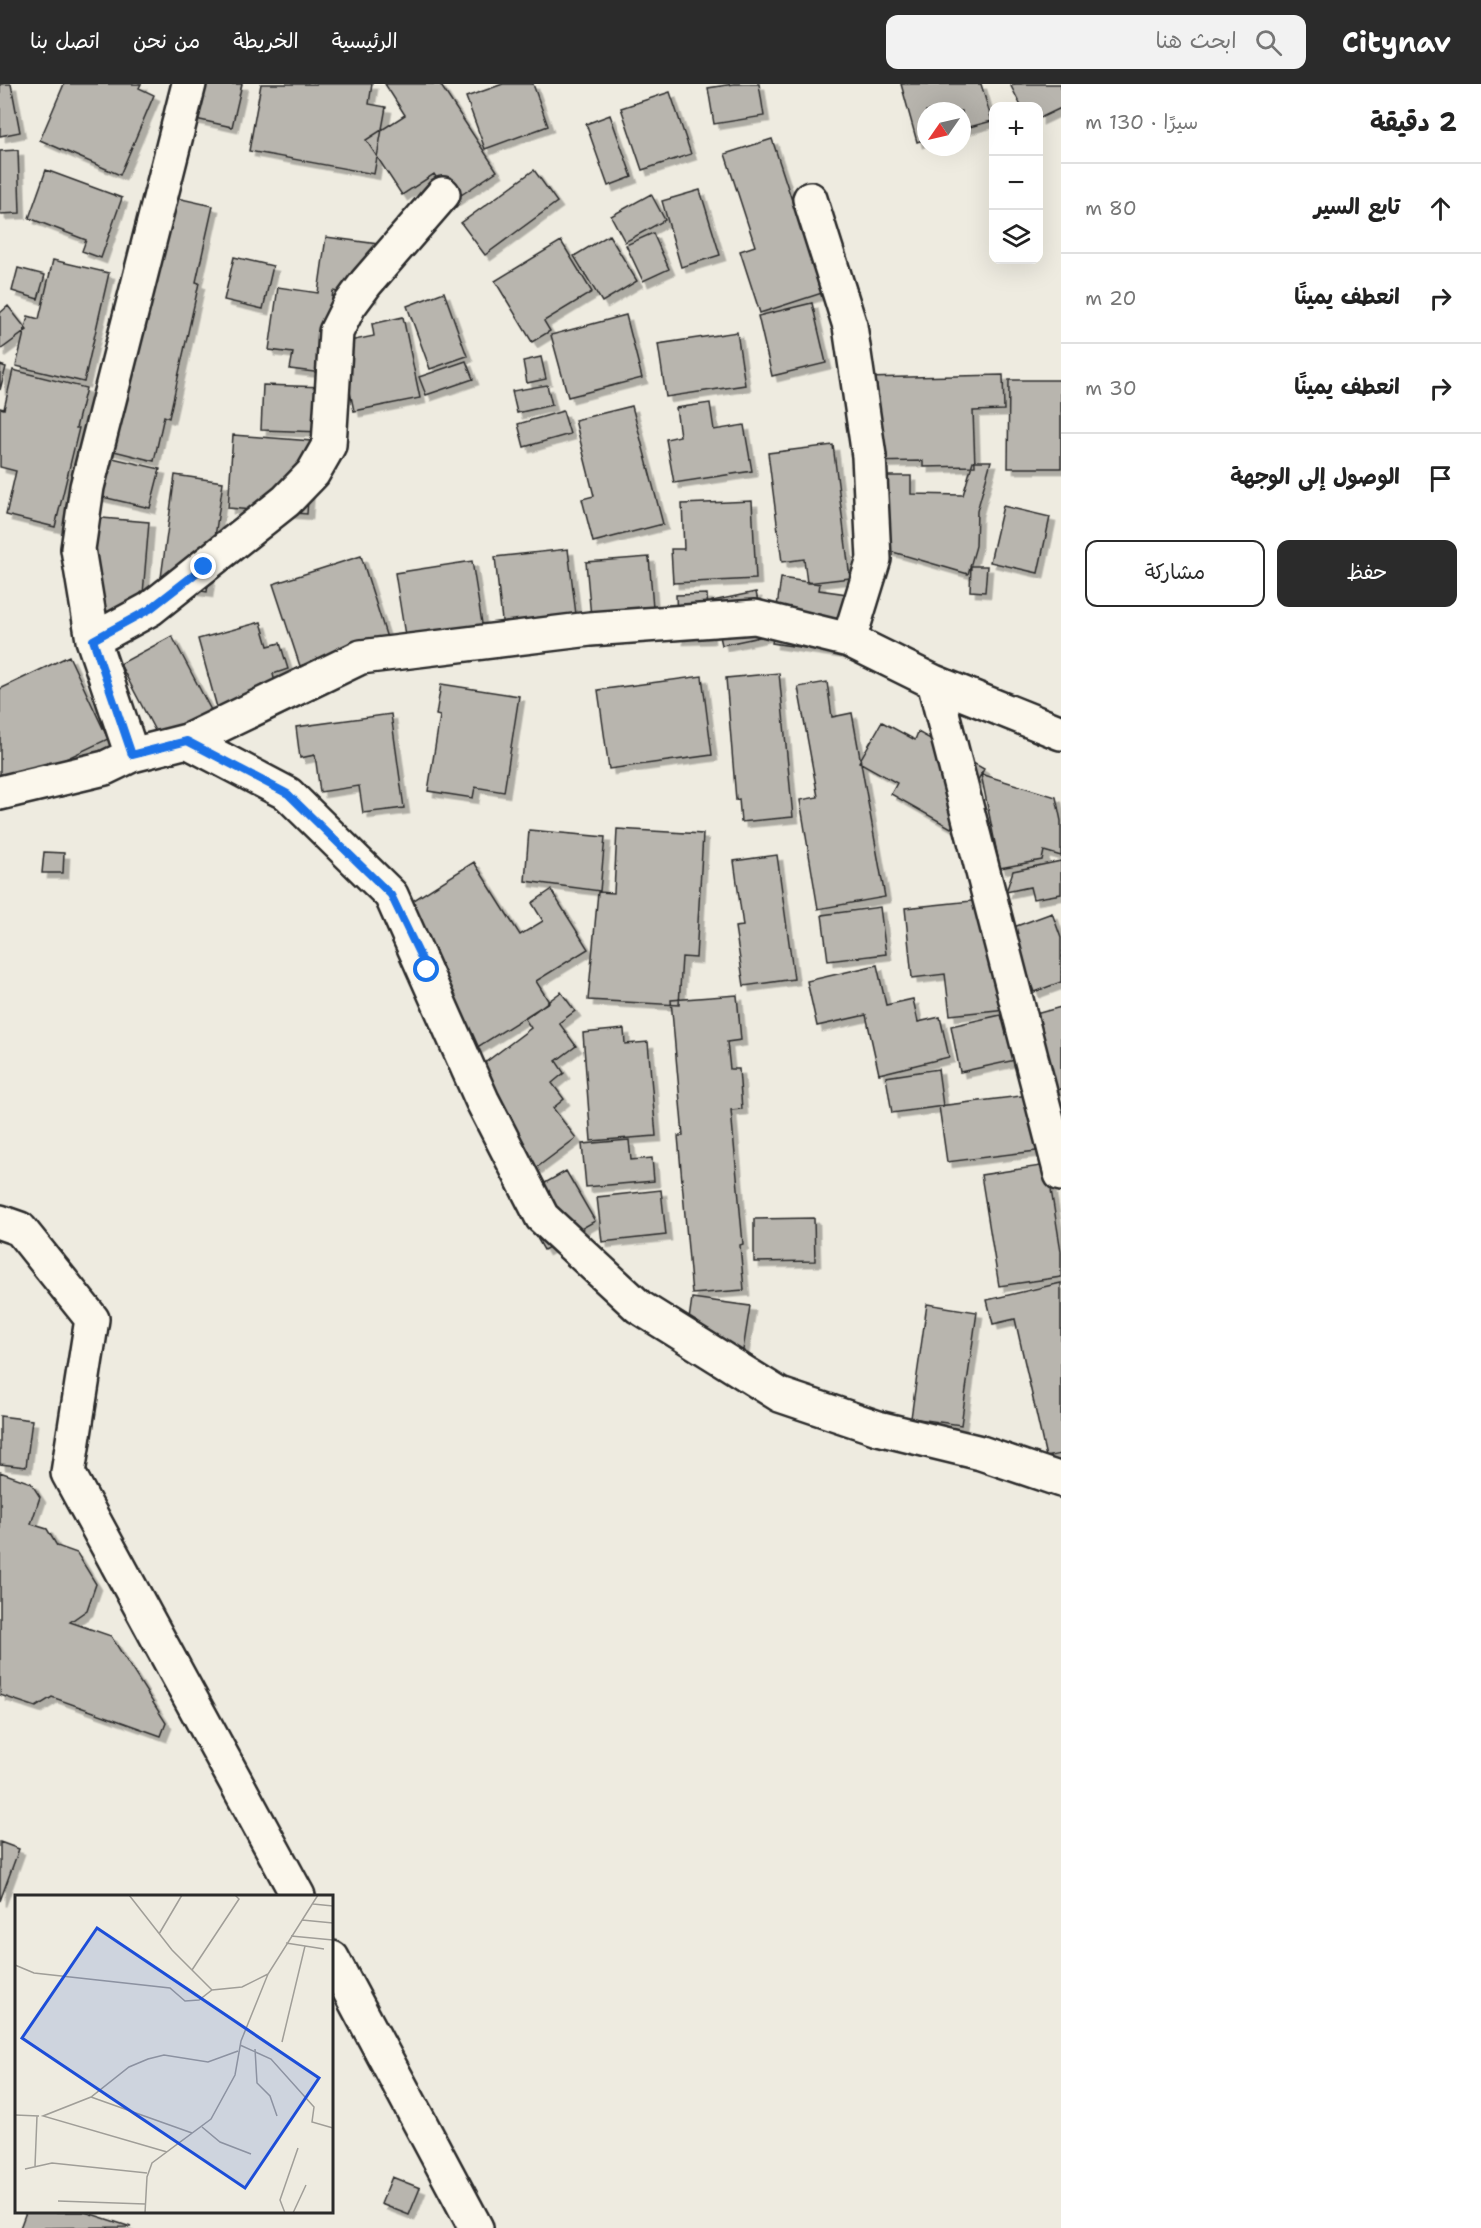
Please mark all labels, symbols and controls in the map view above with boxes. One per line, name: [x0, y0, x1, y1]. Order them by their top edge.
search box: [886, 15, 1306, 69]
text: Citynav: [1342, 23, 1451, 61]
text: ابحث هنا: [1156, 26, 1237, 55]
icon: search: [1252, 26, 1285, 59]
text: اتصل بنا: [30, 27, 100, 55]
text: من نحن: [133, 27, 200, 55]
text: الخريطة: [233, 27, 299, 55]
text: الرئيسية: [332, 27, 398, 55]
north arrow: [917, 102, 971, 156]
map controls: [989, 102, 1043, 264]
button: +: [989, 102, 1043, 156]
text: 2 دقيقة: [1370, 104, 1457, 139]
text: سيرًا · 130 m: [1085, 109, 1198, 135]
button: −: [989, 156, 1043, 210]
text: تابع السير: [1314, 192, 1400, 221]
icon: ahead: [1424, 192, 1457, 225]
text: 80 m: [1085, 195, 1137, 221]
button: layers: [989, 210, 1043, 264]
text: انعطف يمينًا: [1294, 282, 1400, 311]
icon: right: [1424, 282, 1457, 315]
text: 20 m: [1085, 285, 1136, 311]
text: انعطف يمينًا: [1294, 372, 1400, 401]
icon: right: [1424, 372, 1457, 405]
text: 30 m: [1085, 375, 1137, 401]
text: الوصول إلى الوجهة: [1230, 462, 1400, 491]
icon: arrive: [1424, 462, 1457, 495]
button: مشاركة: [1085, 540, 1265, 607]
button: حفظ: [1277, 540, 1457, 607]
route end: [190, 553, 216, 579]
route start: [413, 956, 439, 982]
inset map: [15, 1895, 333, 2213]

